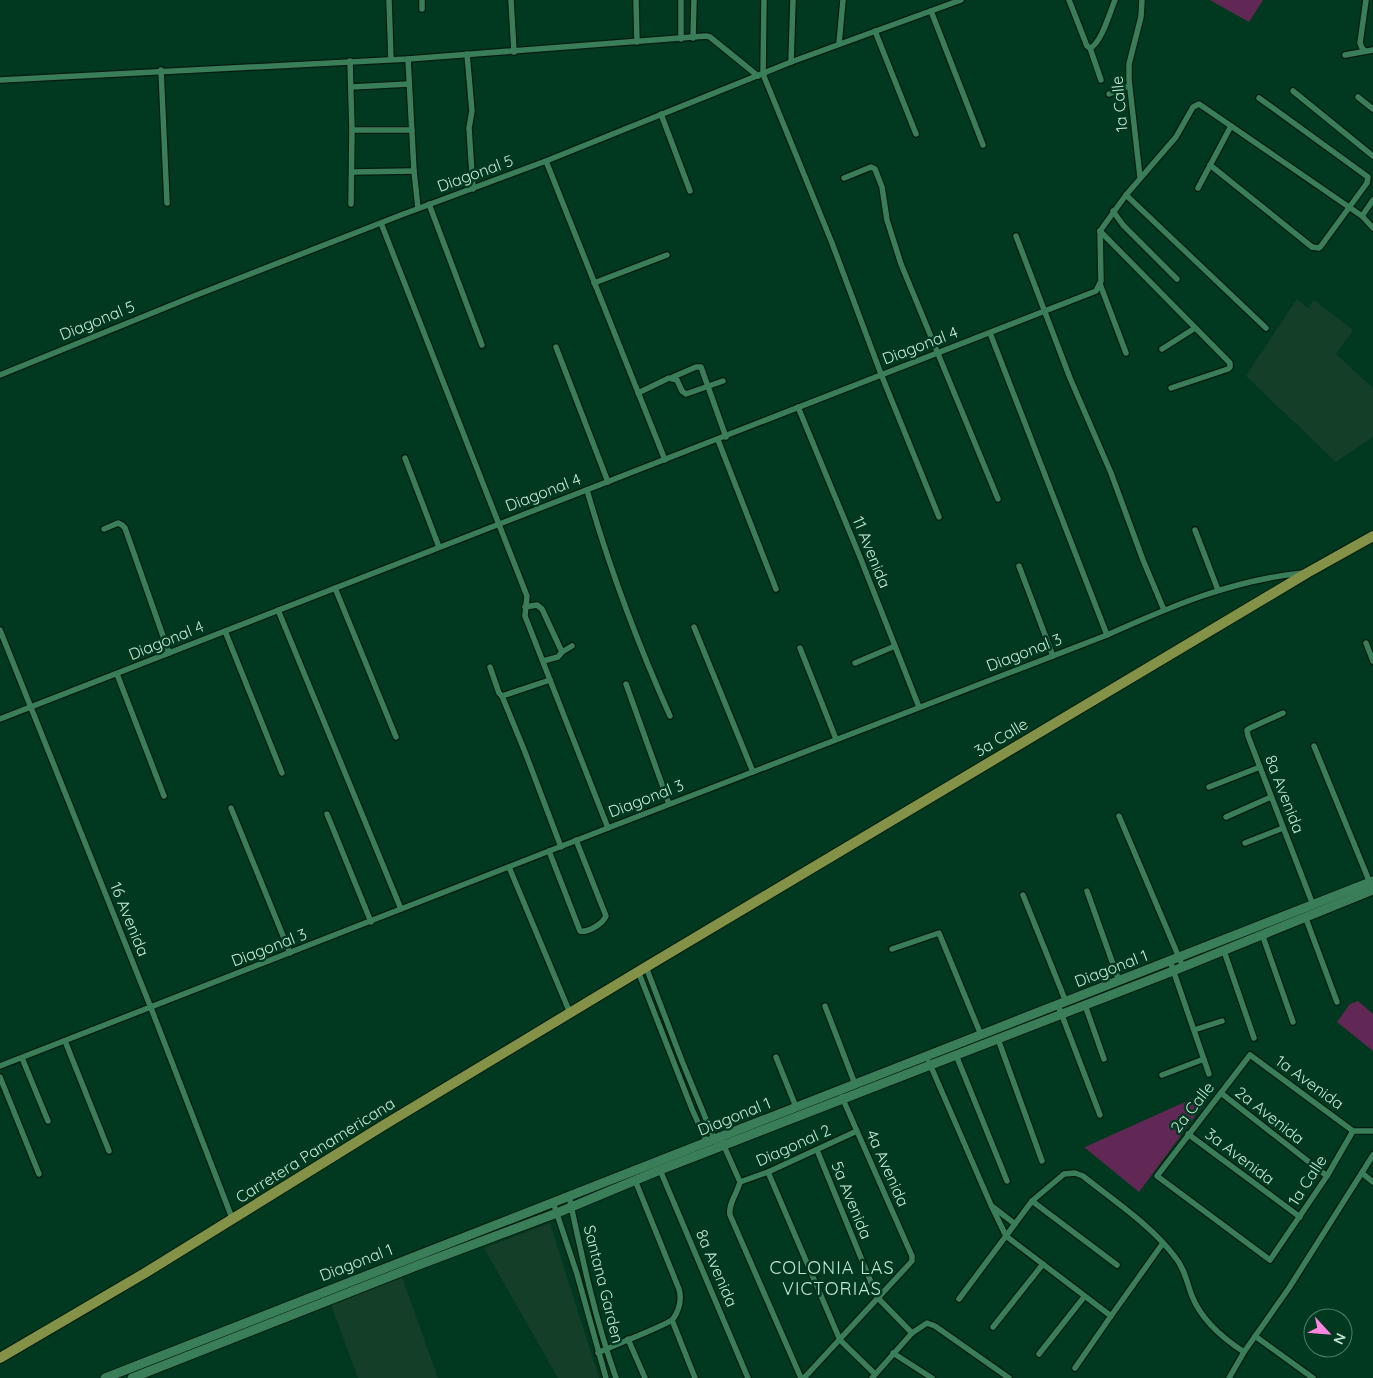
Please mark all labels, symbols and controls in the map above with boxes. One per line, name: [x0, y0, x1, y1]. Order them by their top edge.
street label: 1a Calle: [1107, 75, 1131, 133]
street label: Diagonal 5: [434, 150, 516, 196]
street label: Diagonal 5: [56, 296, 138, 344]
street label: Diagonal 4: [879, 321, 961, 369]
street label: Diagonal 4: [502, 468, 584, 516]
street label: 11 Avenida: [849, 513, 895, 591]
street label: Diagonal 4: [125, 616, 207, 664]
street label: Diagonal 3: [983, 628, 1065, 676]
street label: 3a Calle: [971, 713, 1031, 761]
street label: 8a Avenida: [1261, 752, 1309, 836]
street label: Diagonal 3: [605, 774, 687, 822]
street label: 16 Avenida: [106, 879, 154, 959]
street label: Diagonal 3: [228, 923, 310, 971]
street label: Diagonal 1: [1072, 945, 1150, 991]
street label: 1a Avenida: [1272, 1051, 1348, 1113]
street label: 2a Calle: [1166, 1077, 1218, 1137]
street label: 2a Avenida: [1231, 1082, 1309, 1148]
street label: Diagonal 1: [695, 1092, 773, 1140]
street label: Carretera Panamericana: [232, 1093, 398, 1207]
street label: Diagonal 2: [752, 1120, 834, 1170]
street label: 3a Avenida: [1201, 1123, 1279, 1189]
street label: 4a Avenida: [862, 1127, 914, 1209]
street label: 1a Calle: [1283, 1151, 1331, 1209]
street label: 5a Avenida: [827, 1158, 877, 1242]
street label: Santana Garden: [580, 1223, 628, 1345]
street label: 8a Avenida: [692, 1226, 742, 1310]
street label: Diagonal 1: [317, 1239, 395, 1285]
district label: COLONIA LAS VICTORIAS: [769, 1256, 895, 1300]
north arrow: [1303, 1308, 1353, 1358]
text: N: [1329, 1330, 1350, 1347]

